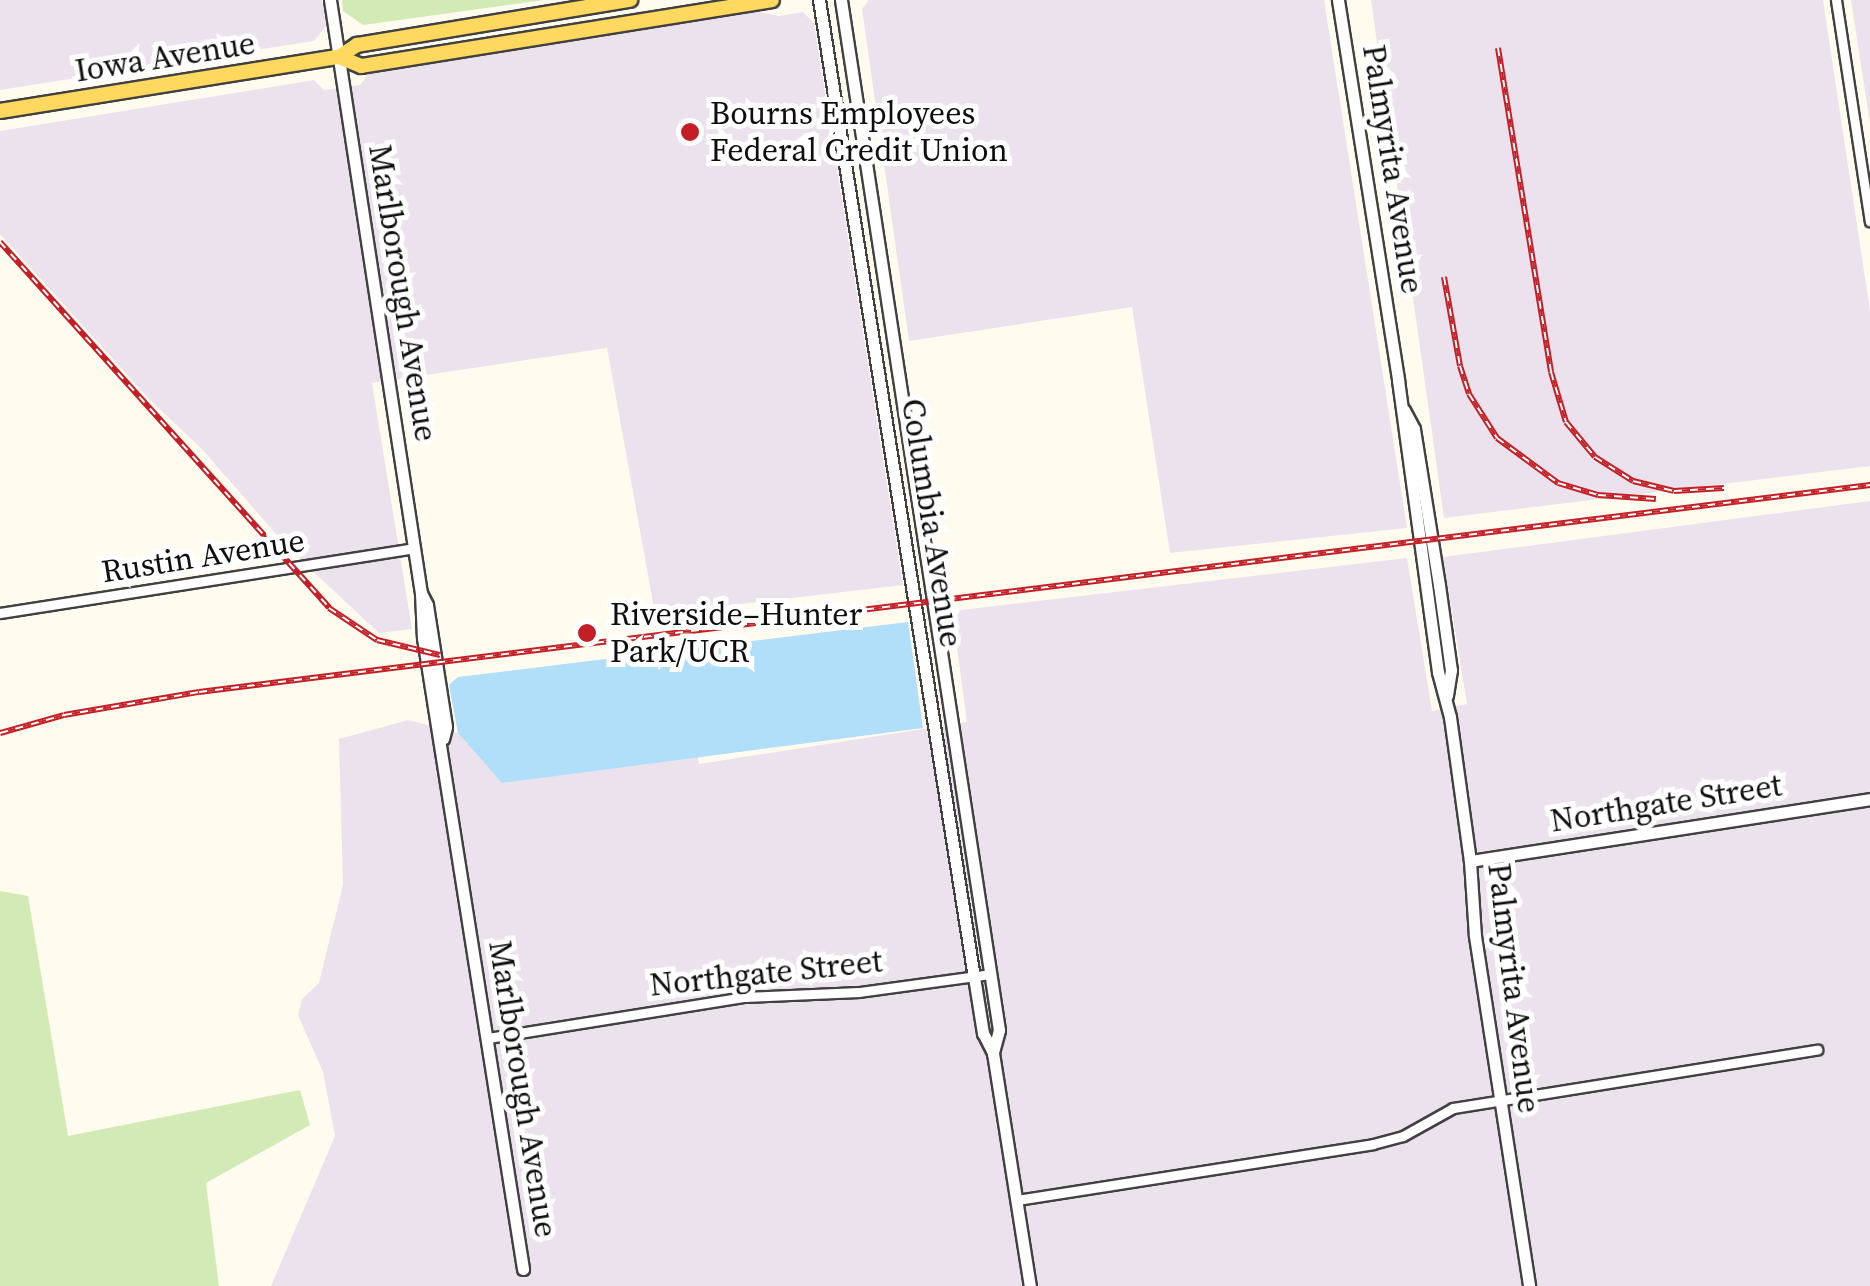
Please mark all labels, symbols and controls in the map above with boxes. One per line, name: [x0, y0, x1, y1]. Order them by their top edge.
street label: Iowa Avenue: [72, 24, 258, 90]
street label: Palmyrita Avenue: [1354, 42, 1432, 296]
place label: Bourns Employees Federal Credit Union: [710, 95, 1008, 170]
marker: Bourns Employees Federal Credit Union: [679, 121, 701, 143]
street label: Marlborough Avenue: [361, 142, 445, 444]
street label: Columbia Avenue: [893, 396, 971, 650]
street label: Rustin Avenue: [99, 521, 307, 591]
place label: Riverside–Hunter Park/UCR: [610, 596, 862, 671]
marker: Riverside–Hunter Park/UCR: [574, 620, 600, 646]
street label: Northgate Street: [1548, 766, 1784, 840]
street label: Palmyrita Avenue: [1480, 861, 1548, 1115]
street label: Marlborough Avenue: [481, 938, 565, 1240]
street label: Northgate Street: [648, 942, 884, 1004]

